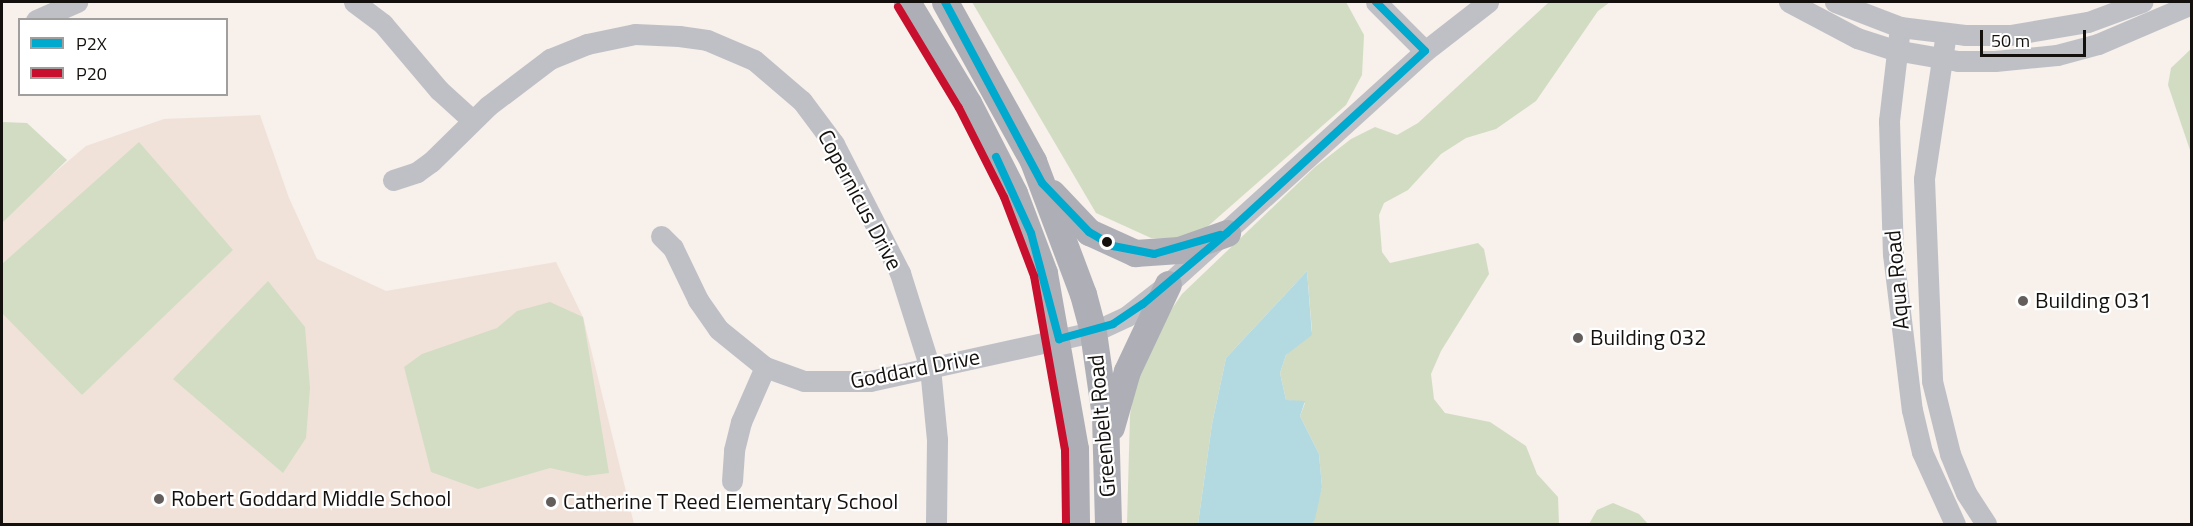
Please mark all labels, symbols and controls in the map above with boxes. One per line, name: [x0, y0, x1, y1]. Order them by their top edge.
legend: [18, 18, 228, 96]
scale bar: [1983, 18, 2090, 56]
text: 50 m: [1991, 27, 2030, 54]
text: P2X: [76, 30, 107, 57]
text: P20: [76, 60, 107, 87]
street label: Copernicus Drive: [812, 125, 908, 275]
street label: Aqua Road: [1880, 229, 1914, 331]
unlabelled marker: [1101, 236, 1113, 248]
place label: Building 031: [2035, 288, 2152, 314]
marker: Building 031: [2016, 294, 2030, 308]
place label: Building 032: [1590, 325, 1707, 351]
marker: Building 032: [1571, 331, 1585, 345]
street label: Goddard Drive: [848, 344, 982, 394]
street label: Greenbelt Road: [1083, 354, 1121, 498]
place label: Robert Goddard Middle School: [171, 486, 451, 512]
place label: Catherine T Reed Elementary School: [563, 489, 898, 515]
marker: Robert Goddard Middle School: [152, 492, 166, 506]
marker: Catherine T Reed Elementary School: [544, 495, 558, 509]

